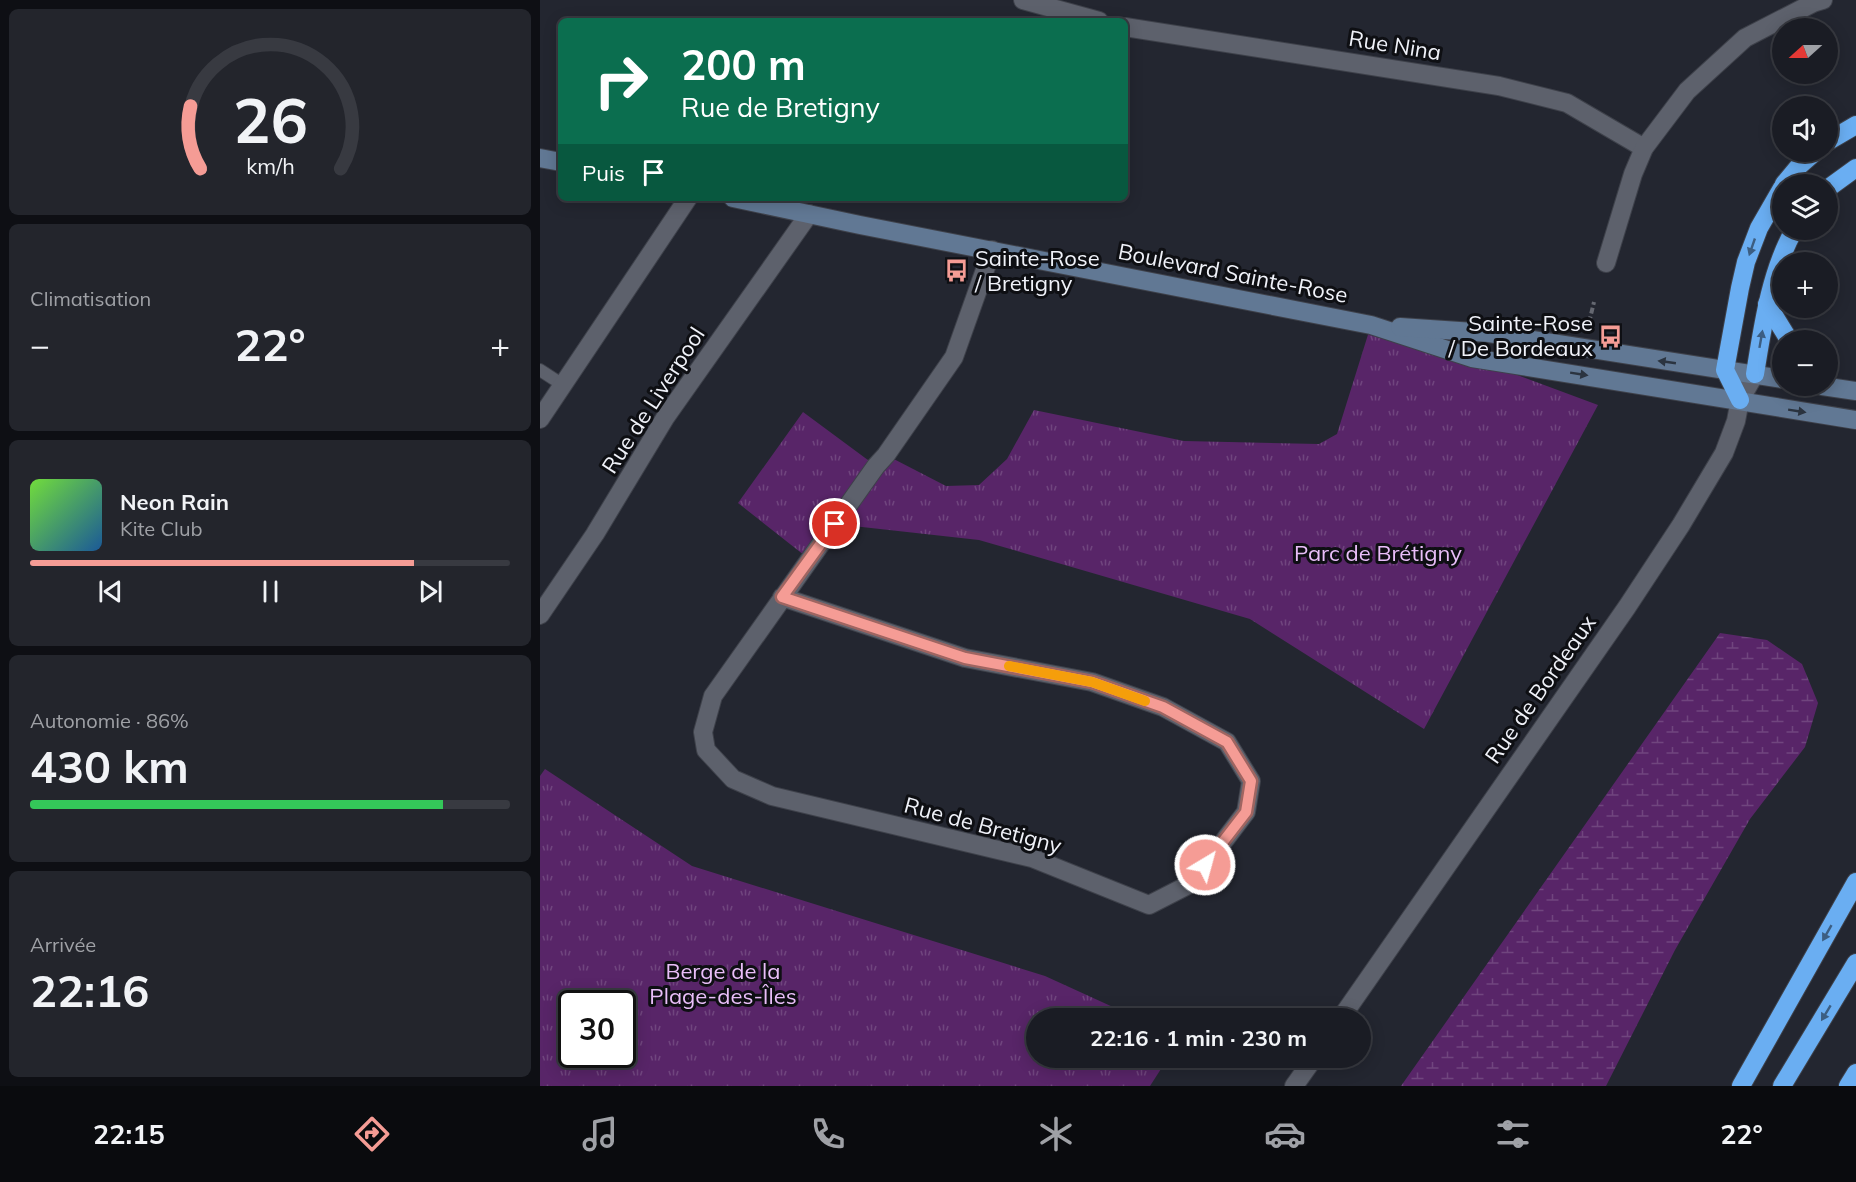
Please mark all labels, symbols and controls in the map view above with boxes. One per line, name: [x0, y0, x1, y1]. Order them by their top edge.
north arrow: [1772, 18, 1838, 84]
map controls: [1772, 18, 1838, 396]
street label: Rue Nina: [1347, 24, 1443, 66]
text: 200 m: [681, 38, 806, 91]
icon: right: [582, 42, 660, 120]
text: 26: [233, 80, 307, 159]
text: Rue de Bretigny: [681, 90, 880, 124]
button: sound: [1772, 96, 1838, 162]
text: km/h: [246, 153, 294, 180]
icon: arrive: [637, 156, 670, 189]
text: Puis: [582, 159, 625, 187]
button: layers: [1772, 174, 1838, 240]
street label: Boulevard Sainte-Rose: [1116, 237, 1350, 309]
one-way arrow: [1746, 238, 1756, 256]
place label: Sainte-Rose / Bretigny: [974, 244, 1100, 297]
button: +: [1772, 252, 1838, 318]
bus stop icon: Sainte-Rose / Bretigny: [944, 258, 970, 284]
text: Climatisation: [30, 286, 151, 311]
place label: Sainte-Rose / De Bordeaux: [1448, 309, 1593, 362]
text: 22°: [234, 316, 306, 372]
street label: Rue de Liverpool: [595, 322, 711, 478]
bus stop icon: Sainte-Rose / De Bordeaux: [1598, 323, 1624, 349]
text: −: [30, 324, 50, 365]
text: +: [490, 324, 510, 365]
one-way arrow: [1757, 330, 1766, 349]
button: −: [1772, 330, 1838, 396]
one-way arrow: [1658, 357, 1677, 366]
one-way arrow: [1570, 370, 1589, 379]
one-way arrow: [1788, 406, 1807, 415]
text: Neon Rain: [120, 488, 229, 516]
pin: [809, 498, 860, 549]
icon: arrive: [818, 507, 851, 540]
text: Kite Club: [120, 516, 202, 541]
park label: Parc de Brétigny: [1294, 539, 1462, 567]
icon: previous: [94, 575, 127, 608]
icon: pause: [254, 575, 287, 608]
icon: next: [414, 575, 447, 608]
street label: Rue de Bordeaux: [1478, 609, 1602, 769]
text: Autonomie · 86%: [30, 708, 189, 733]
text: 430 km: [30, 738, 189, 794]
street label: Rue de Bretigny: [901, 791, 1065, 860]
position arrow: [1173, 833, 1237, 897]
one-way arrow: [1822, 925, 1832, 942]
text: Arrivée: [30, 932, 96, 957]
park label: Berge de la Plage-des-Îles: [649, 957, 797, 1010]
text: 22:16: [30, 962, 149, 1018]
speed limit sign: 30: [558, 990, 636, 1068]
one-way arrow: [1820, 1005, 1831, 1021]
text: 22:16 · 1 min · 230 m: [1090, 1024, 1307, 1052]
icon: directions: [351, 1113, 393, 1155]
icon: music: [579, 1113, 621, 1155]
icon: phone: [807, 1113, 849, 1155]
icon: climate: [1035, 1113, 1077, 1155]
icon: car: [1264, 1113, 1306, 1155]
icon: filters: [1492, 1113, 1534, 1155]
text: 22:15: [93, 1117, 165, 1151]
text: 22°: [1720, 1117, 1763, 1151]

